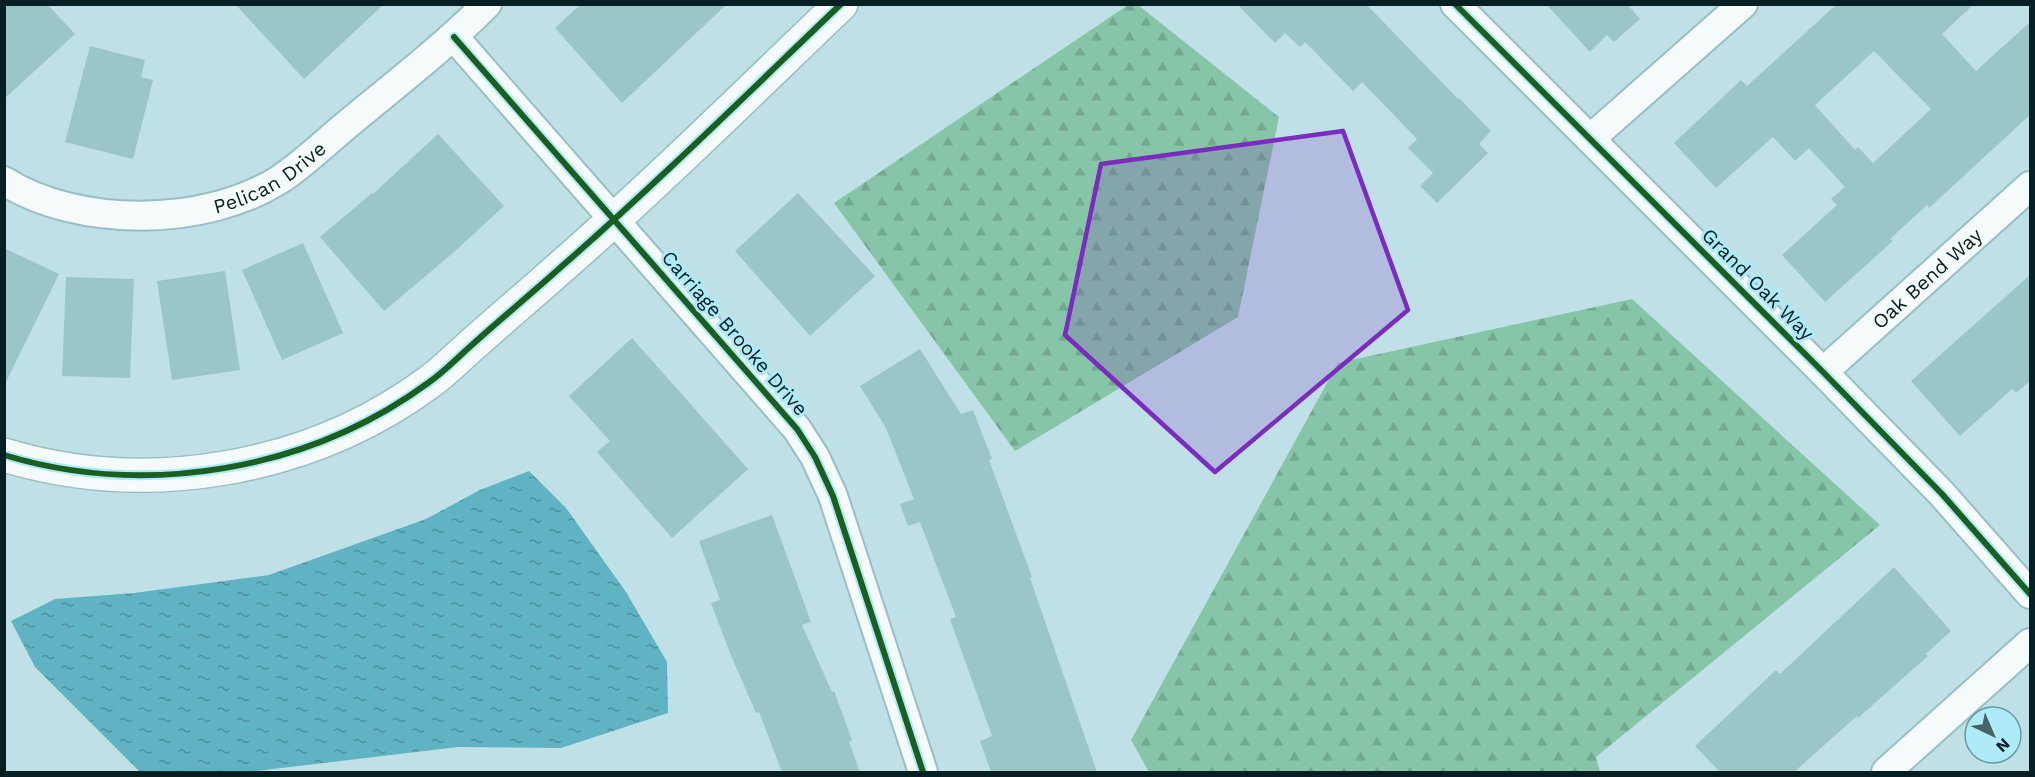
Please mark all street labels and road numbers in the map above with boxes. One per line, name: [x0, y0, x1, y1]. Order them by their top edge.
street label: Pelican Drive: [211, 136, 331, 218]
street label: Oak Bend Way: [1867, 222, 1988, 334]
street label: Grand Oak Way: [1697, 223, 1819, 345]
street label: Carriage Brooke Drive: [657, 246, 813, 420]

